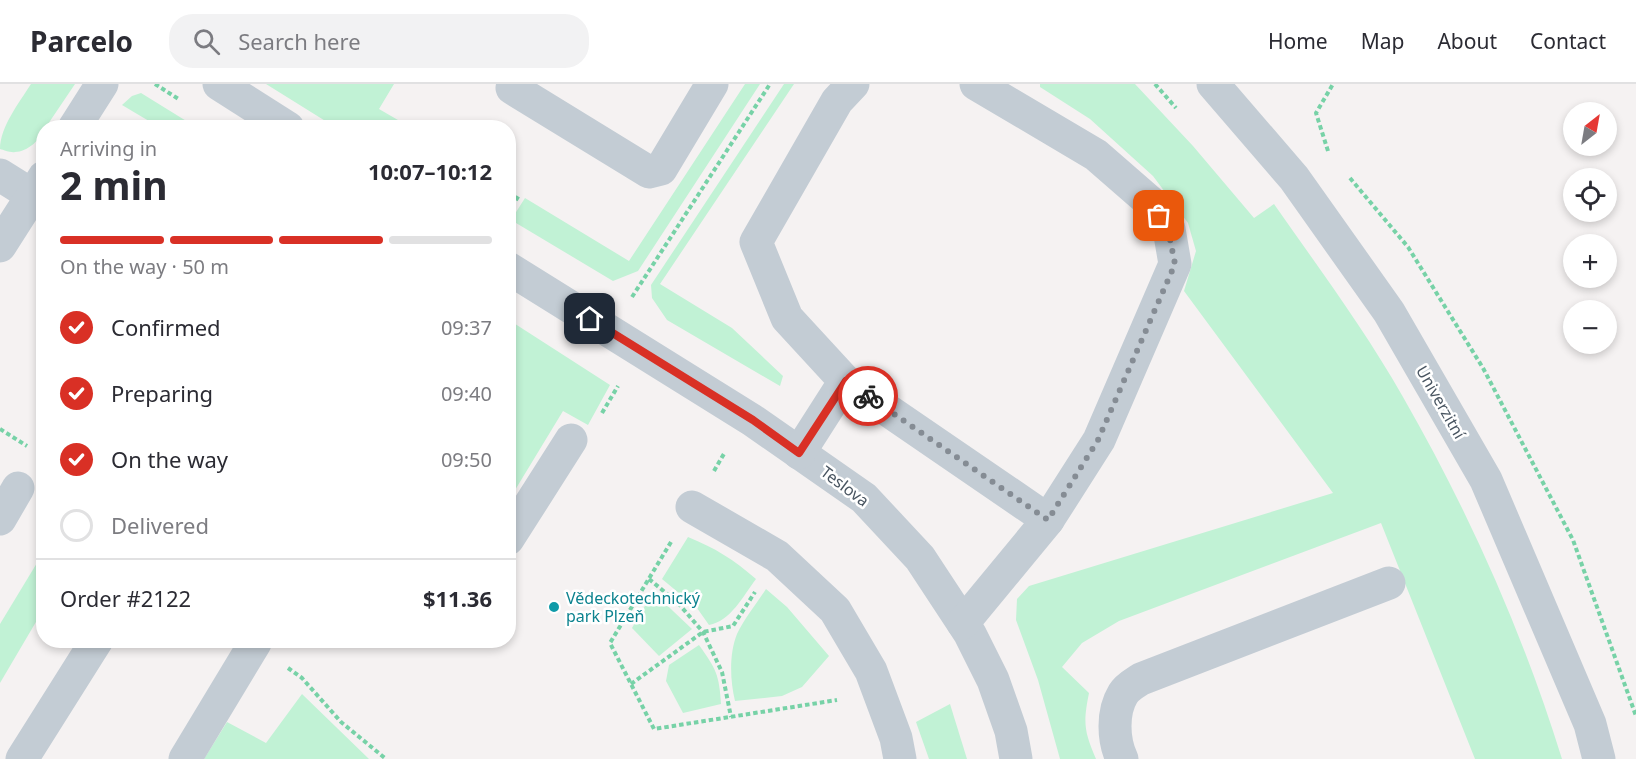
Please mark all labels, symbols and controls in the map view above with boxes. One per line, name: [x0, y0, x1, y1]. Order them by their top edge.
search box: [169, 14, 589, 68]
text: Parcelo: [30, 22, 133, 60]
icon: search: [190, 25, 223, 58]
text: Search here: [238, 26, 361, 56]
text: Home: [1268, 27, 1328, 55]
text: Map: [1361, 27, 1404, 55]
text: About: [1437, 27, 1497, 55]
text: Contact: [1530, 27, 1606, 55]
north arrow: [1563, 102, 1617, 156]
map controls: [1563, 102, 1617, 354]
text: Arriving in: [60, 135, 157, 162]
text: 10:07–10:12: [368, 156, 492, 186]
text: 2 min: [60, 158, 167, 211]
button: locate: [1563, 168, 1617, 222]
pin: [1133, 190, 1184, 241]
icon: bag: [1142, 199, 1175, 232]
button: +: [1563, 234, 1617, 288]
text: On the way · 50 m: [60, 253, 229, 280]
pin: [564, 293, 615, 344]
button: −: [1563, 300, 1617, 354]
icon: home: [573, 302, 606, 335]
icon: check: [60, 311, 93, 344]
text: Confirmed: [111, 312, 221, 342]
text: 09:37: [441, 314, 492, 341]
street label: Univerzitní: [1411, 361, 1471, 443]
courier: [838, 366, 898, 426]
icon: check: [60, 377, 93, 410]
text: Preparing: [111, 378, 213, 408]
text: 09:40: [441, 380, 492, 407]
icon: bike: [852, 380, 885, 413]
icon: check: [60, 443, 93, 476]
text: On the way: [111, 444, 228, 474]
text: 09:50: [441, 446, 492, 473]
street label: Teslova: [816, 461, 874, 511]
text: Delivered: [111, 510, 209, 540]
text: Order #2122: [60, 583, 191, 613]
text: $11.36: [423, 583, 492, 613]
place label: Vědeckotechnický park Plzeň: [566, 587, 701, 627]
marker: Vědeckotechnický park Plzeň: [547, 600, 561, 614]

